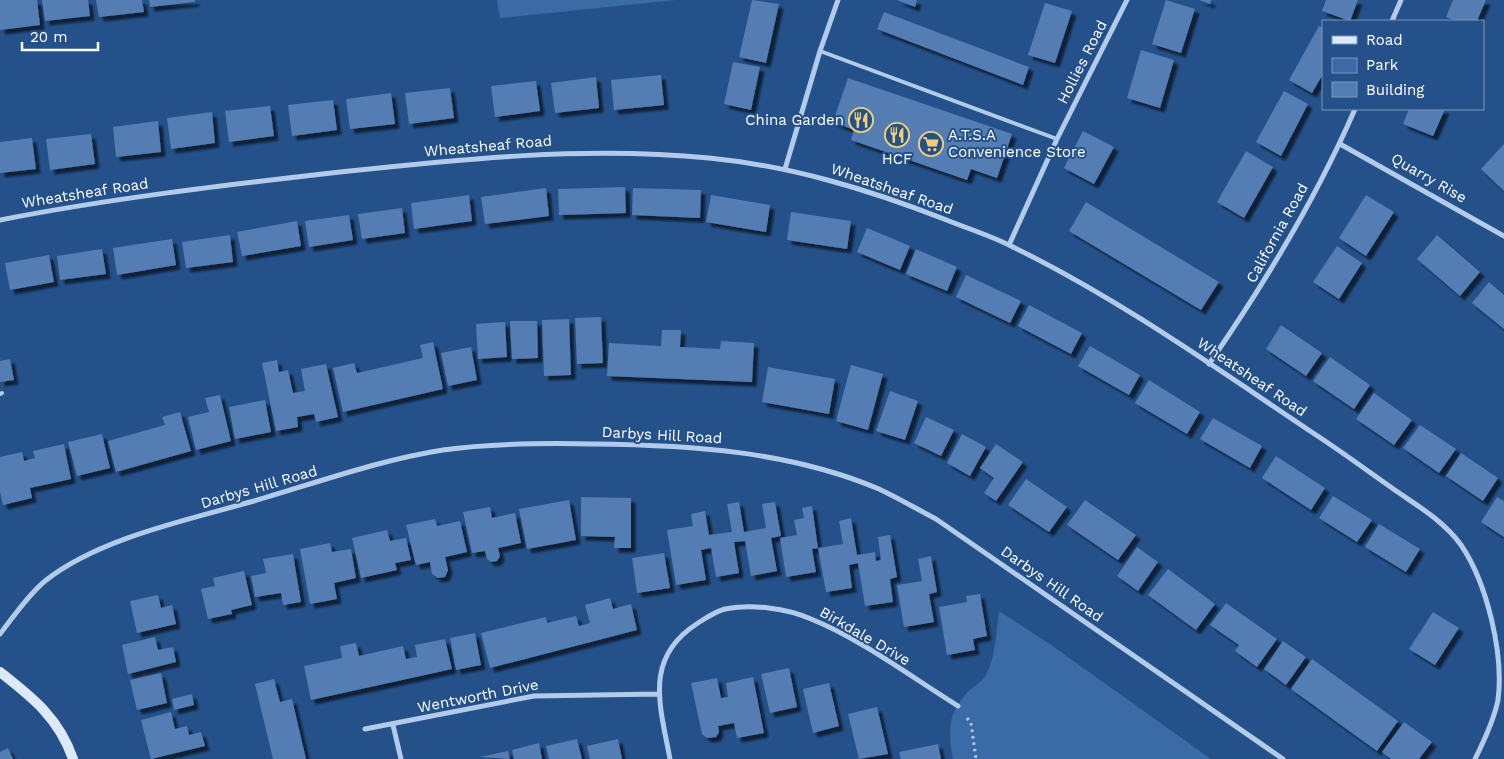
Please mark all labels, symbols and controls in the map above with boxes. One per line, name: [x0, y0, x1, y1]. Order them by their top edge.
street label: Hollies Road: [1053, 17, 1111, 107]
scale bar: [22, 20, 99, 52]
legend: [1322, 20, 1484, 110]
text: 20 m: [30, 28, 68, 46]
text: Road: [1366, 31, 1403, 49]
text: Park: [1366, 56, 1399, 74]
text: Building: [1366, 81, 1424, 99]
restaurant icon: China Garden: [848, 107, 874, 133]
place label: China Garden: [745, 111, 844, 129]
restaurant icon: HCF: [884, 122, 910, 148]
place label: A.T.S.A Convenience Store: [948, 126, 1086, 161]
street label: Wheatsheaf Road: [423, 131, 553, 161]
supermarket icon: A.T.S.A Convenience Store: [918, 131, 944, 157]
street label: Quarry Rise: [1388, 149, 1470, 207]
place label: HCF: [882, 150, 912, 168]
street label: Wheatsheaf Road: [828, 160, 956, 218]
street label: Wheatsheaf Road: [20, 174, 150, 212]
street label: California Road: [1242, 180, 1312, 286]
street label: Wheatsheaf Road: [1194, 334, 1310, 420]
street label: Darbys Hill Road: [601, 423, 723, 447]
street label: Darbys Hill Road: [199, 462, 319, 512]
street label: Darbys Hill Road: [997, 542, 1107, 626]
street label: Birkdale Drive: [816, 603, 914, 669]
street label: Wentworth Drive: [416, 675, 540, 717]

